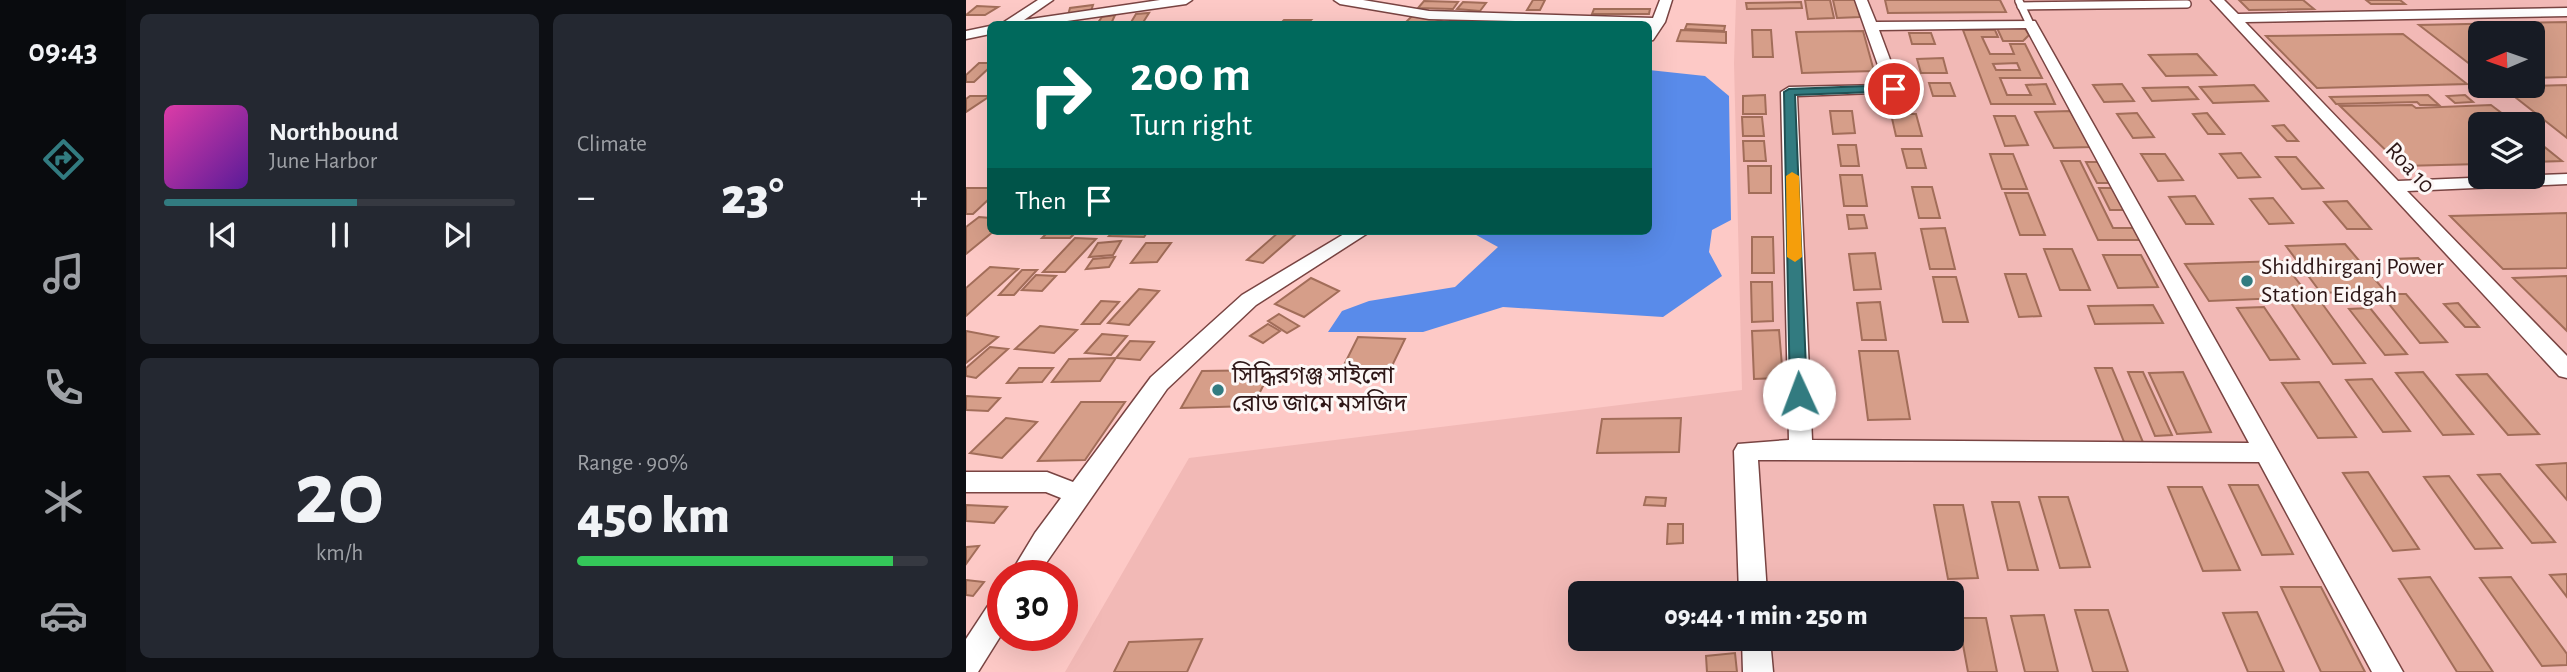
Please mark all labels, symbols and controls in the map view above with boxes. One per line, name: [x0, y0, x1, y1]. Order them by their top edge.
north arrow: [2468, 21, 2544, 98]
map controls: [2468, 21, 2545, 189]
text: 09:43: [28, 35, 98, 67]
icon: right: [1015, 49, 1106, 140]
text: 200 m: [1130, 51, 1251, 100]
pin: [1864, 59, 1924, 119]
icon: arrive: [1875, 70, 1913, 108]
text: Turn right: [1130, 109, 1252, 141]
button: layers: [2468, 112, 2545, 189]
text: Northbound: [269, 119, 398, 145]
text: Climate: [577, 133, 647, 156]
icon: directions: [39, 135, 88, 184]
street label: Roa 10: [2381, 138, 2439, 198]
text: June Harbor: [269, 150, 377, 173]
text: 23°: [721, 171, 784, 223]
text: −: [577, 179, 595, 217]
text: +: [910, 179, 928, 217]
icon: arrive: [1080, 182, 1118, 220]
text: Then: [1015, 188, 1066, 214]
icon: previous: [204, 216, 242, 254]
icon: pause: [321, 216, 359, 254]
icon: next: [438, 216, 476, 254]
icon: music: [39, 249, 88, 298]
place label: Shiddhirganj Power Station Eidgah: [2261, 255, 2444, 307]
marker: Shiddhirganj Power Station Eidgah: [2239, 273, 2255, 289]
position arrow: [1762, 357, 1836, 431]
place label: সিদ্ধিরগঞ্জ সাইলো রোড জামে মসজিদ: [1231, 361, 1407, 416]
icon: phone: [39, 363, 88, 412]
marker: সিদ্ধিরগঞ্জ সাইলো রোড জামে মসজিদ: [1210, 382, 1226, 398]
text: 20: [294, 449, 385, 540]
text: Range · 90%: [577, 452, 688, 475]
icon: climate: [39, 477, 88, 526]
text: 450 km: [577, 490, 730, 542]
text: km/h: [316, 542, 363, 565]
speed limit sign: 30: [987, 560, 1078, 651]
icon: car: [39, 591, 88, 640]
text: 09:44 · 1 min · 250 m: [1664, 603, 1868, 629]

